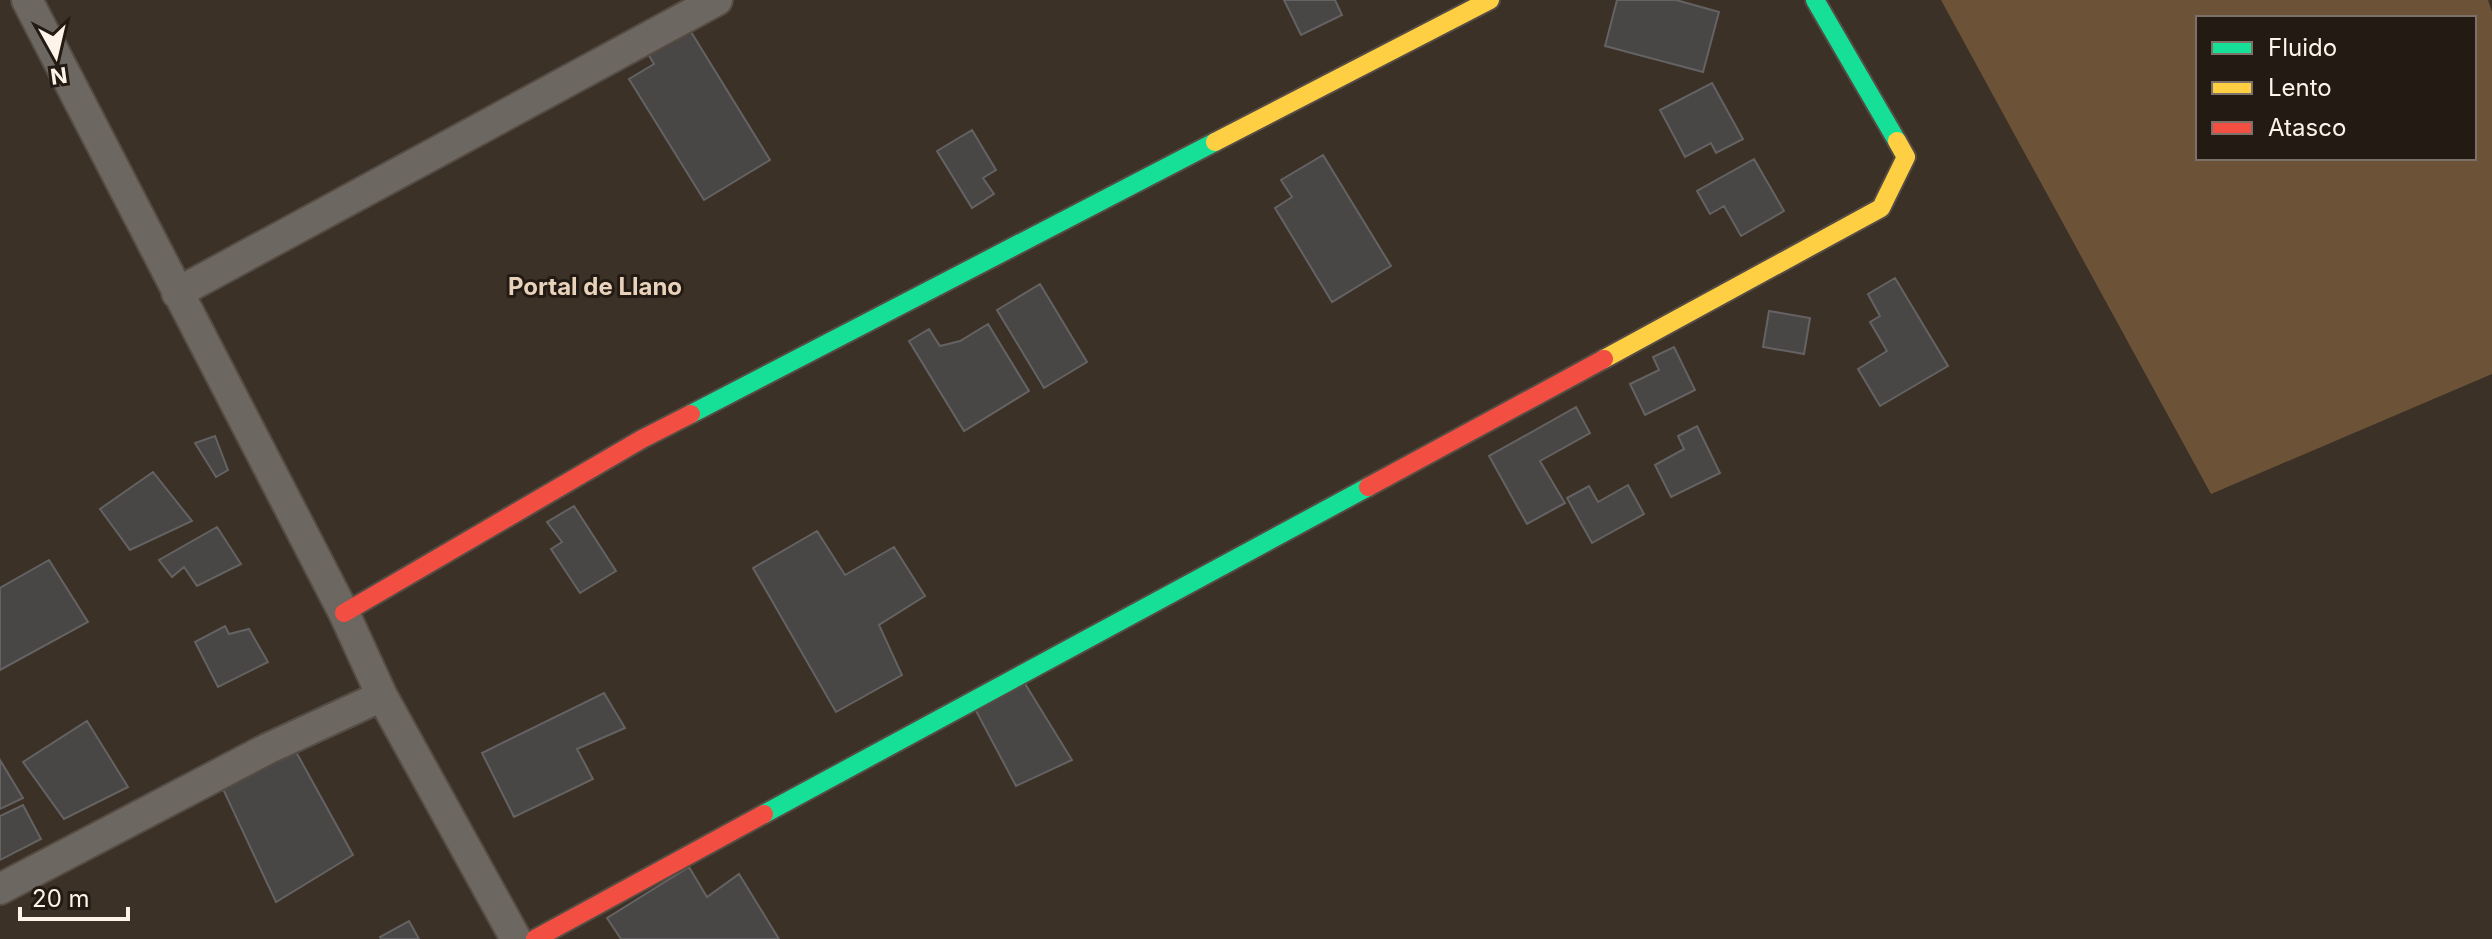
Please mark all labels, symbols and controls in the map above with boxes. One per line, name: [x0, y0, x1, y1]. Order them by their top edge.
north arrow: [16, 16, 96, 96]
legend: [2196, 16, 2476, 160]
text: Fluido: [2268, 33, 2337, 62]
text: N: [49, 62, 69, 90]
text: Lento: [2268, 73, 2332, 102]
text: Atasco: [2268, 113, 2346, 142]
district label: Portal de Llano: [508, 272, 682, 301]
scale bar: [20, 871, 128, 921]
text: 20 m: [32, 884, 90, 913]

